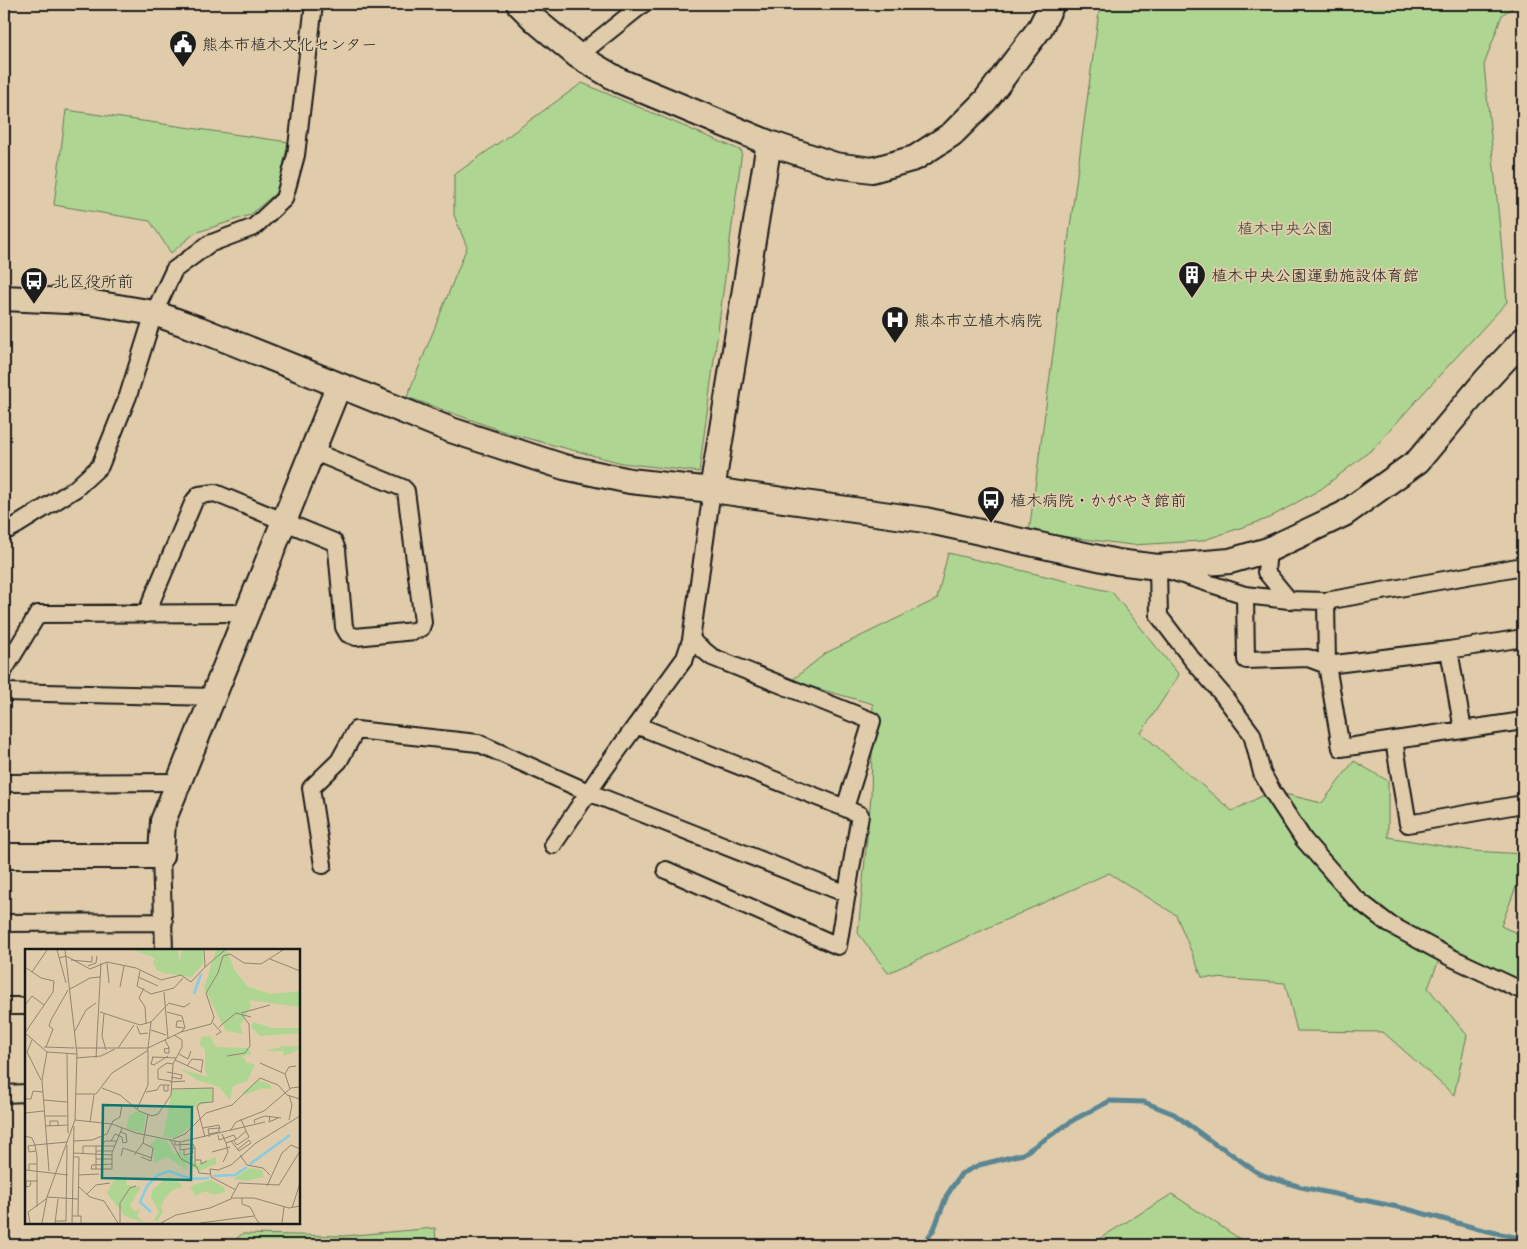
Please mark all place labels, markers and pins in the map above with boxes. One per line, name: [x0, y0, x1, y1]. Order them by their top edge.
public building icon: 熊本市植木文化センター: [168, 29, 198, 68]
place label: 熊本市植木文化センター: [202, 35, 377, 55]
building icon: 植木中央公園運動施設体育館: [1177, 260, 1207, 299]
bus stop icon: 北区役所前: [19, 266, 49, 305]
place label: 植木中央公園運動施設体育館: [1211, 266, 1419, 286]
place label: 北区役所前: [53, 272, 133, 292]
hospital icon: 熊本市立植木病院: [880, 305, 910, 344]
place label: 熊本市立植木病院: [914, 311, 1042, 331]
bus stop icon: 植木病院・かがやき館前: [976, 485, 1006, 524]
place label: 植木病院・かがやき館前: [1010, 491, 1186, 511]

